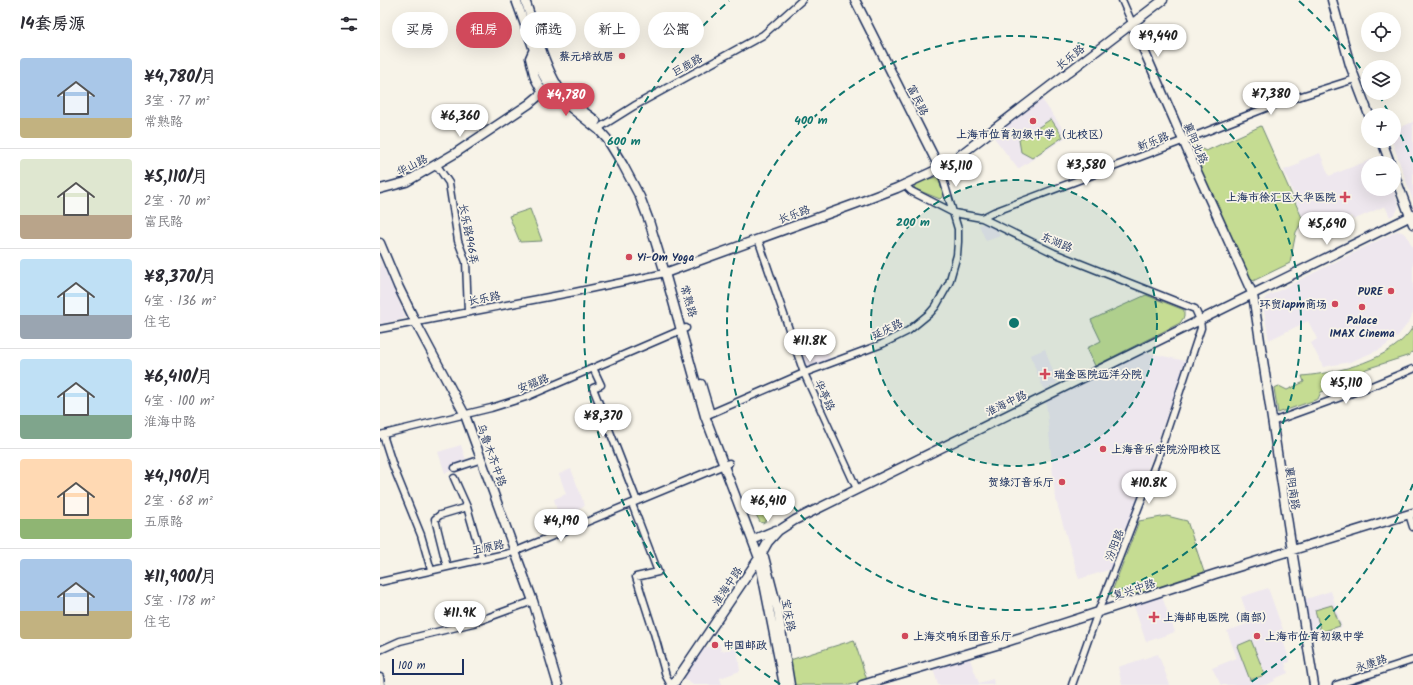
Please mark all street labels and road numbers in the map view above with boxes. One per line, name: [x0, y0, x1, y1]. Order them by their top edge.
street label: 长乐路: [1052, 41, 1089, 75]
street label: 巨鹿路: [669, 50, 706, 82]
street label: 富民路: [902, 82, 933, 119]
street label: 襄阳北路: [1178, 120, 1212, 167]
street label: 新乐路: [1135, 128, 1172, 156]
street label: 华山路: [394, 150, 431, 181]
street label: 长乐路: [776, 201, 813, 229]
street label: 长乐路946弄: [453, 202, 483, 266]
street label: 东湖路: [1038, 228, 1075, 258]
street label: 常熟路: [675, 283, 701, 320]
street label: 长乐路: [466, 287, 502, 311]
street label: 延庆路: [869, 315, 906, 345]
street label: 安福路: [515, 370, 552, 398]
street label: 华亭路: [809, 377, 839, 414]
street label: 淮海中路: [983, 386, 1030, 422]
street label: 乌鲁木齐中路: [471, 421, 511, 489]
street label: 襄阳南路: [1280, 465, 1304, 511]
street label: 汾阳路: [1101, 527, 1129, 564]
street label: 五原路: [470, 536, 506, 560]
street label: 淮海中路: [708, 563, 748, 610]
street label: 复兴中路: [1111, 575, 1158, 605]
street label: 宝庆路: [776, 597, 800, 633]
street label: 永康路: [1353, 650, 1390, 678]

